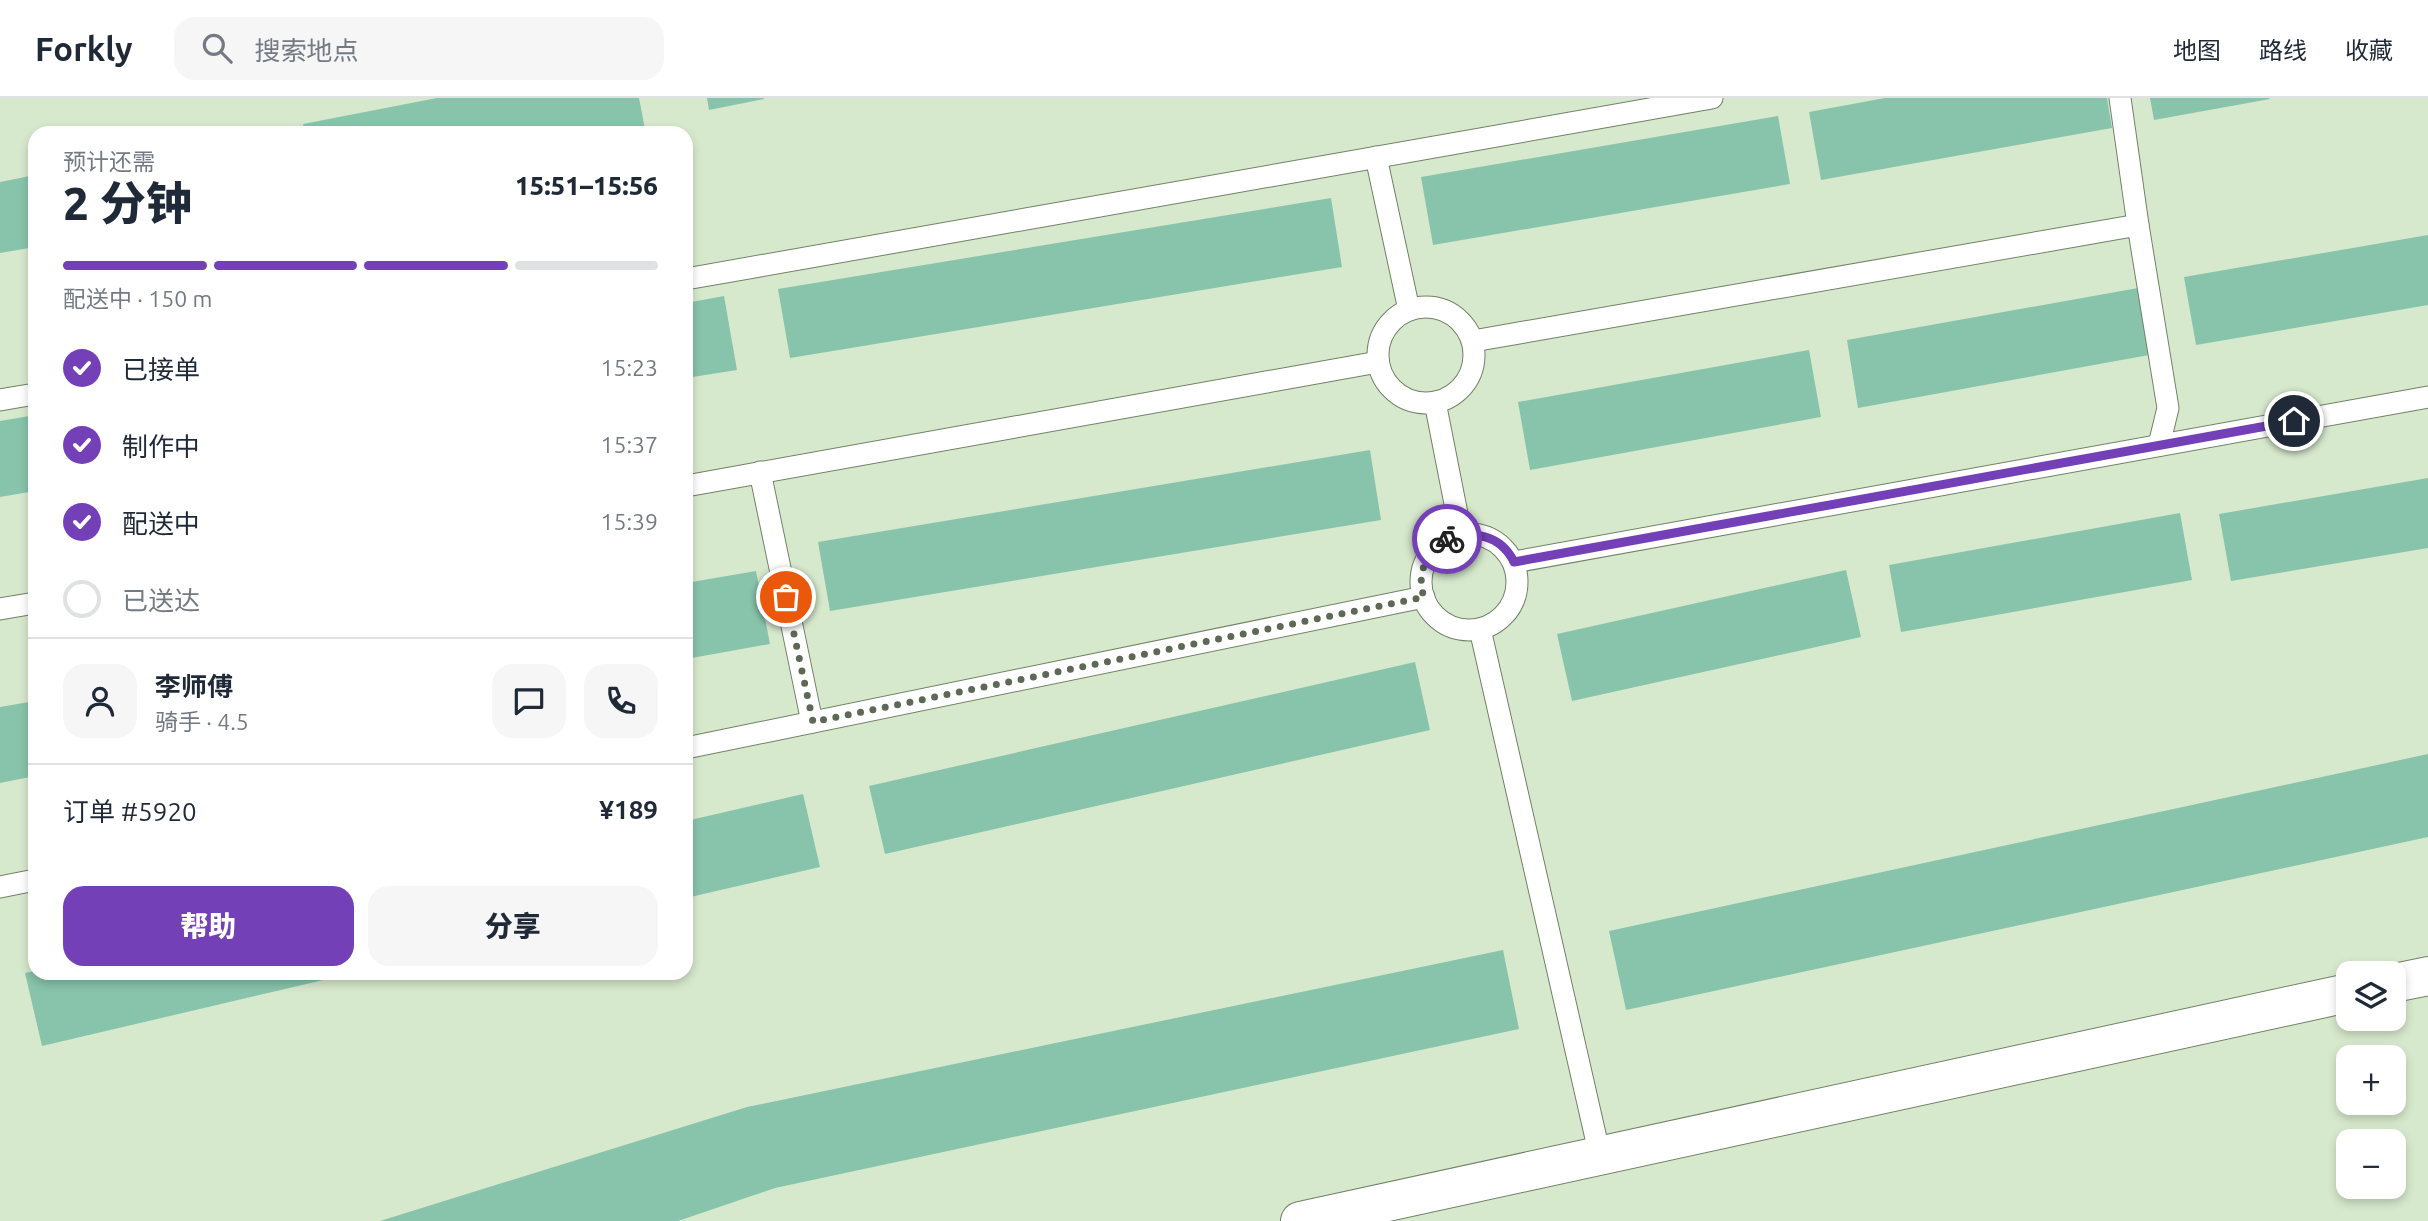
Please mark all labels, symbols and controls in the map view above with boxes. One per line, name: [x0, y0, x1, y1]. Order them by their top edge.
search box: [174, 17, 664, 80]
icon: search: [198, 29, 236, 67]
text: Forkly: [35, 30, 132, 67]
text: 搜索地点: [254, 36, 359, 65]
text: 地图: [2173, 37, 2221, 64]
text: 路线: [2259, 37, 2307, 64]
text: 收藏: [2345, 37, 2393, 64]
text: 预计还需: [63, 149, 155, 174]
text: 15:51–15:56: [515, 171, 658, 200]
text: 2 分钟: [63, 177, 192, 229]
text: 配送中 · 150 m: [63, 286, 212, 311]
icon: check: [63, 349, 101, 387]
text: 已接单: [122, 355, 200, 384]
text: 15:23: [600, 355, 658, 380]
pin: [2264, 391, 2324, 451]
icon: home: [2275, 402, 2313, 440]
icon: check: [63, 426, 101, 464]
text: 制作中: [122, 432, 200, 461]
text: 15:37: [600, 432, 658, 457]
icon: check: [63, 503, 101, 541]
courier: [1412, 504, 1482, 574]
text: 配送中: [122, 509, 200, 538]
text: 15:39: [600, 509, 658, 534]
icon: bike: [1428, 520, 1466, 558]
pin: [756, 567, 816, 627]
icon: bag: [767, 578, 805, 616]
text: 已送达: [122, 586, 200, 615]
button: person: [63, 664, 137, 738]
button: chat: [492, 664, 566, 738]
button: phone: [584, 664, 658, 738]
text: 李师傅: [155, 672, 233, 701]
text: 骑手 · 4.5: [155, 709, 249, 734]
text: ¥189: [599, 795, 658, 824]
text: 订单 #5920: [63, 797, 197, 826]
button: 帮助: [63, 886, 354, 966]
button: 分享: [368, 886, 658, 966]
map controls: [2336, 961, 2406, 1199]
button: layers: [2336, 961, 2406, 1031]
button: +: [2336, 1045, 2406, 1115]
button: −: [2336, 1129, 2406, 1199]

